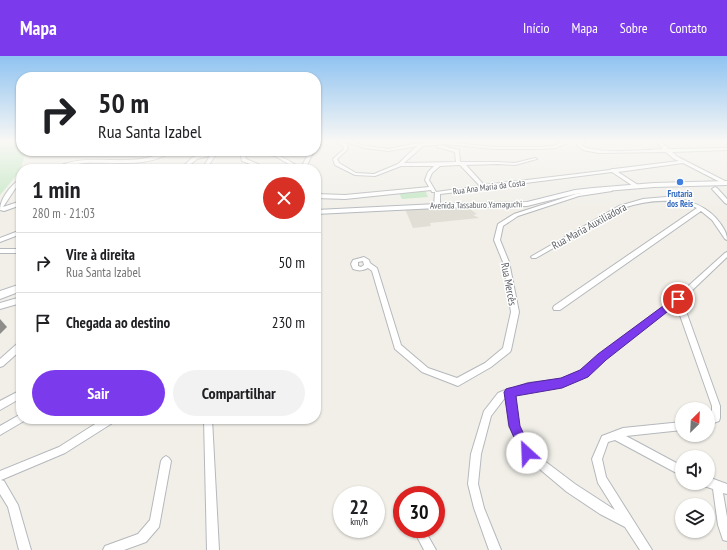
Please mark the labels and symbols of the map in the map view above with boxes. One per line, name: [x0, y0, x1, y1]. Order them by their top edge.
street label: Rua Ana Maria da Costa: [452, 177, 526, 196]
marker: Frutaria dos Reis: [675, 177, 685, 187]
place label: Frutaria dos Reis: [667, 188, 693, 209]
street label: Avenida Tassaburo Yamaguchi: [430, 198, 522, 211]
street label: Rua Maria Auxiliadora: [549, 200, 629, 252]
street label: Rua Mercês: [498, 261, 520, 307]
pin: [661, 282, 695, 316]
north arrow: [675, 402, 715, 442]
position arrow: [506, 432, 548, 474]
speed limit sign: 30: [393, 486, 445, 538]

